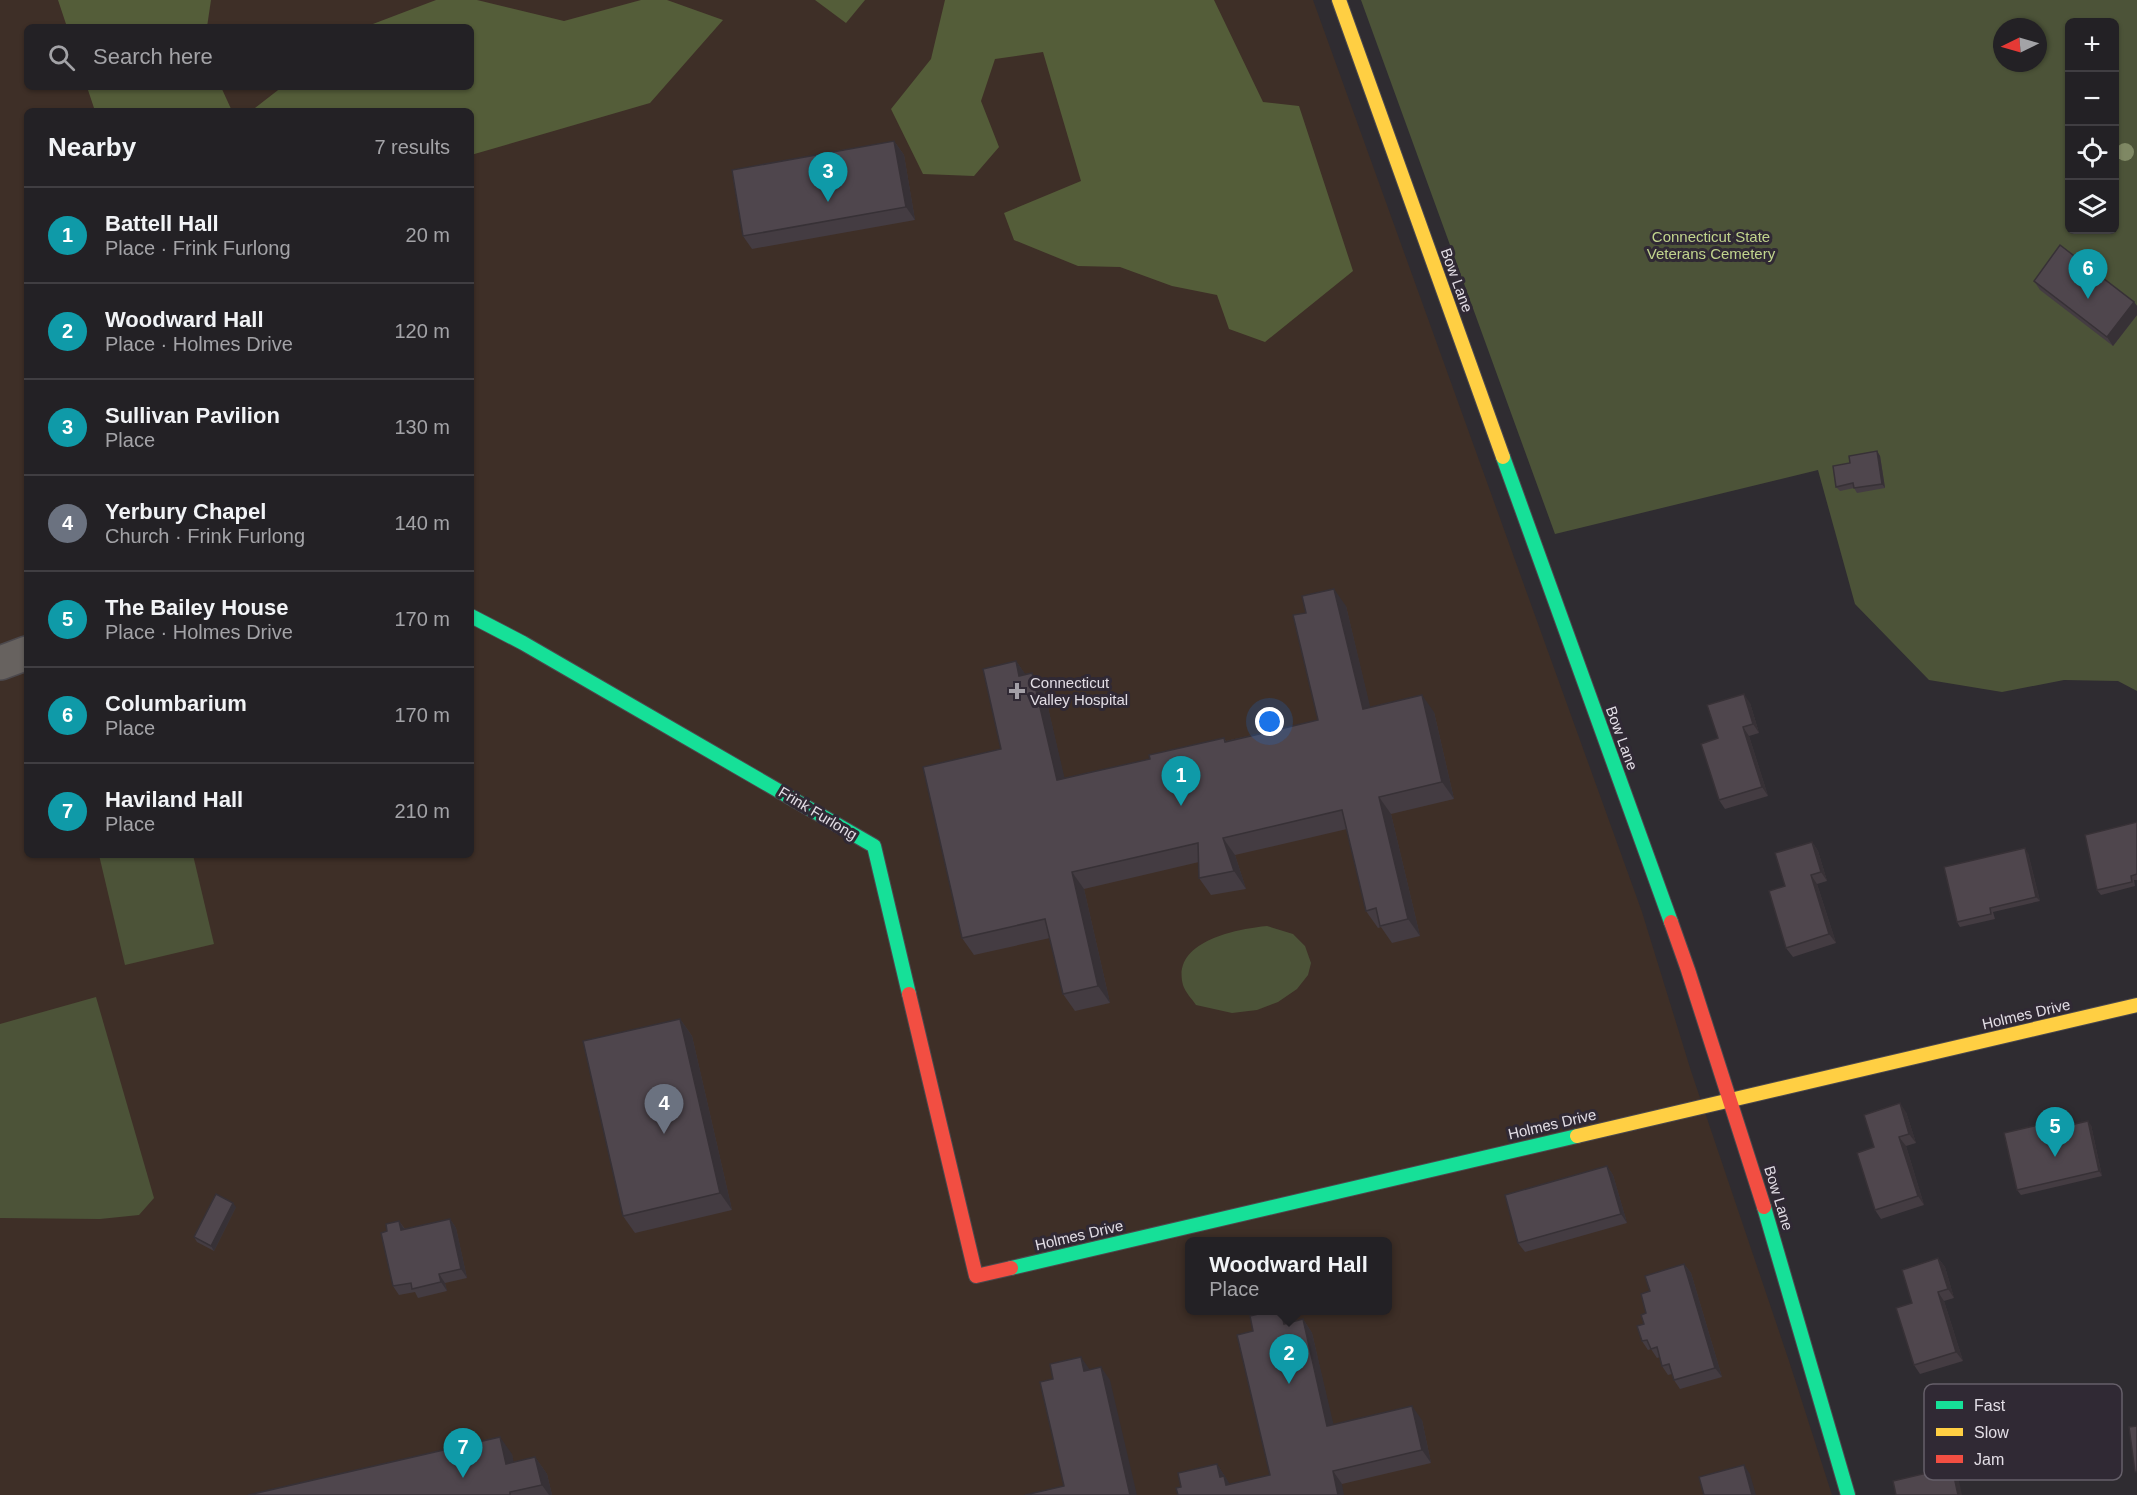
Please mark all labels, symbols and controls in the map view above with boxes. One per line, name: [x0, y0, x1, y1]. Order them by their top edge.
north arrow: [1993, 18, 2047, 72]
map controls: [2065, 18, 2119, 234]
button: +: [2065, 18, 2119, 72]
search box: [24, 24, 474, 90]
icon: search: [45, 41, 78, 74]
text: Search here: [93, 44, 213, 69]
button: −: [2065, 72, 2119, 126]
button: locate: [2065, 126, 2119, 180]
text: Nearby: [48, 132, 136, 162]
text: 7 results: [374, 136, 450, 158]
pin: 3: [808, 152, 848, 202]
button: layers: [2065, 180, 2119, 234]
text: Battell Hall: [105, 211, 219, 236]
text: 1: [62, 224, 73, 246]
text: 20 m: [406, 224, 450, 246]
park label: Connecticut State Veterans Cemetery: [1647, 228, 1776, 262]
text: Place · Frink Furlong: [105, 237, 291, 259]
street label: Bow Lane: [1438, 246, 1476, 314]
pin: 6: [2068, 250, 2108, 299]
text: Woodward Hall: [105, 307, 264, 332]
text: 2: [62, 320, 73, 342]
text: 120 m: [394, 320, 450, 342]
text: Place · Holmes Drive: [105, 333, 293, 355]
text: Sullivan Pavilion: [105, 403, 280, 428]
text: 3: [62, 416, 73, 438]
text: 130 m: [394, 416, 450, 438]
text: Place: [105, 429, 155, 451]
text: Yerbury Chapel: [105, 499, 266, 524]
text: 4: [62, 512, 73, 534]
text: 140 m: [394, 512, 450, 534]
text: Church · Frink Furlong: [105, 525, 305, 547]
text: The Bailey House: [105, 595, 288, 620]
text: 5: [62, 608, 73, 630]
text: 170 m: [394, 608, 450, 630]
text: Place · Holmes Drive: [105, 621, 293, 643]
place label: Connecticut Valley Hospital: [1030, 674, 1128, 708]
marker: Connecticut Valley Hospital: [1008, 682, 1026, 700]
text: Columbarium: [105, 691, 247, 716]
text: 6: [62, 704, 73, 726]
text: 170 m: [394, 704, 450, 726]
street label: Bow Lane: [1603, 704, 1641, 772]
your location: [1255, 707, 1284, 736]
text: Place: [105, 717, 155, 739]
pin: 1: [1162, 756, 1200, 806]
street label: Frink Furlong: [776, 783, 860, 843]
text: Haviland Hall: [105, 787, 243, 812]
text: 7: [62, 800, 73, 822]
text: 210 m: [394, 800, 450, 822]
text: Place: [105, 813, 155, 835]
street label: Holmes Drive: [1980, 996, 2072, 1032]
pin: 4: [644, 1084, 684, 1134]
street label: Holmes Drive: [1506, 1106, 1598, 1142]
pin: 5: [2036, 1108, 2074, 1157]
street label: Bow Lane: [1761, 1164, 1797, 1232]
street label: Holmes Drive: [1033, 1217, 1125, 1253]
popup: [1185, 1237, 1392, 1315]
text: Woodward Hall: [1209, 1252, 1368, 1277]
text: Place: [1209, 1278, 1259, 1300]
pin: 2: [1270, 1334, 1308, 1384]
legend: [1924, 1384, 2122, 1480]
text: Fast: [1974, 1397, 2006, 1414]
text: Slow: [1974, 1424, 2009, 1441]
pin: 7: [444, 1428, 482, 1478]
text: Jam: [1974, 1451, 2004, 1468]

